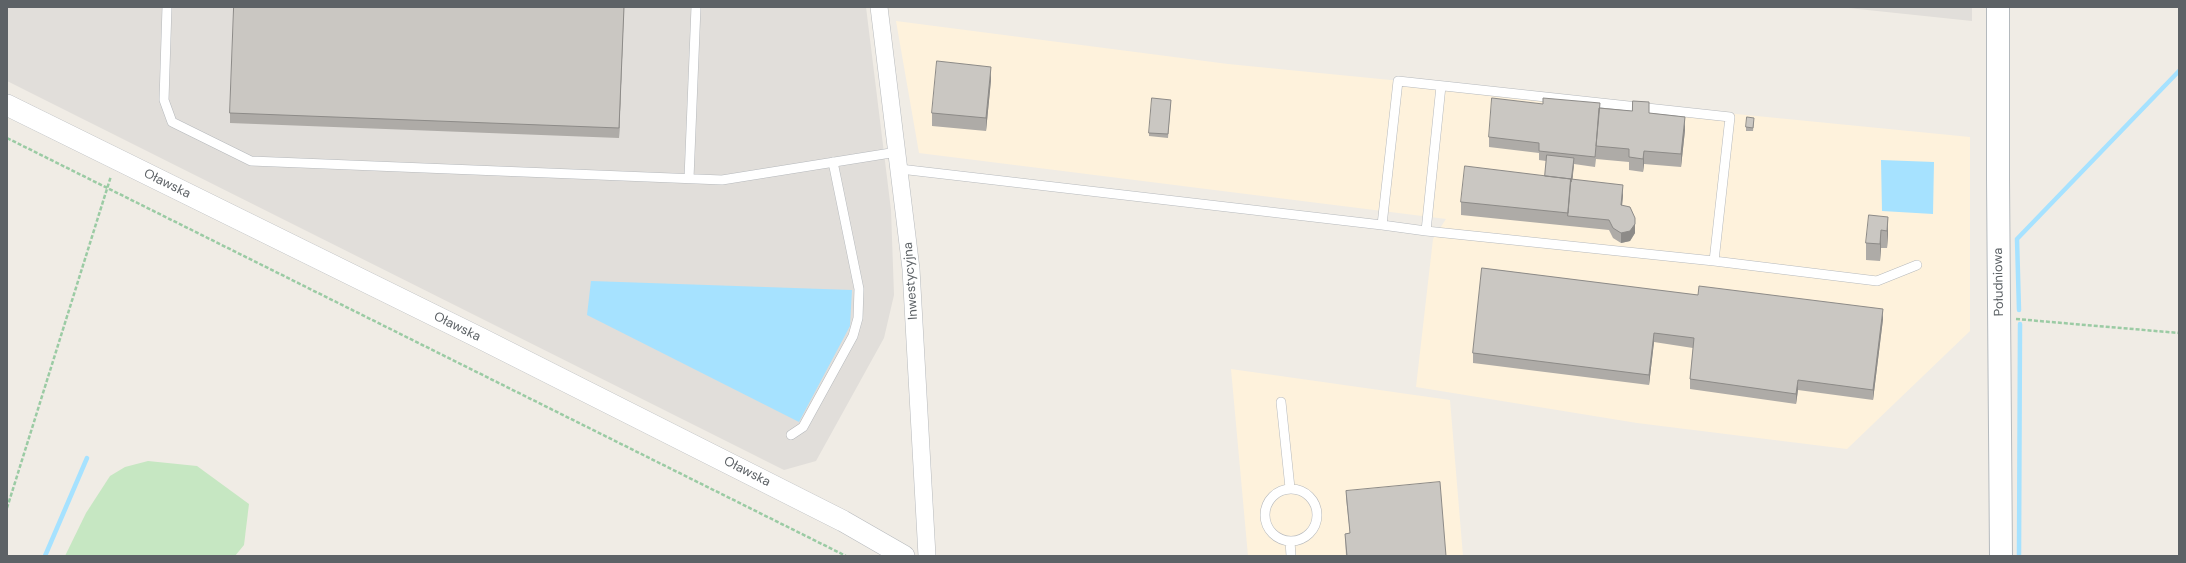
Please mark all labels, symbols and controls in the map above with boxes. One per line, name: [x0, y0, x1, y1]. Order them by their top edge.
street label: Oławska: [141, 166, 193, 202]
street label: Inwestycyjna: [901, 242, 921, 320]
street label: Południowa: [1991, 248, 2007, 316]
street label: Oławska: [431, 309, 483, 345]
street label: Oławska: [721, 454, 773, 490]

